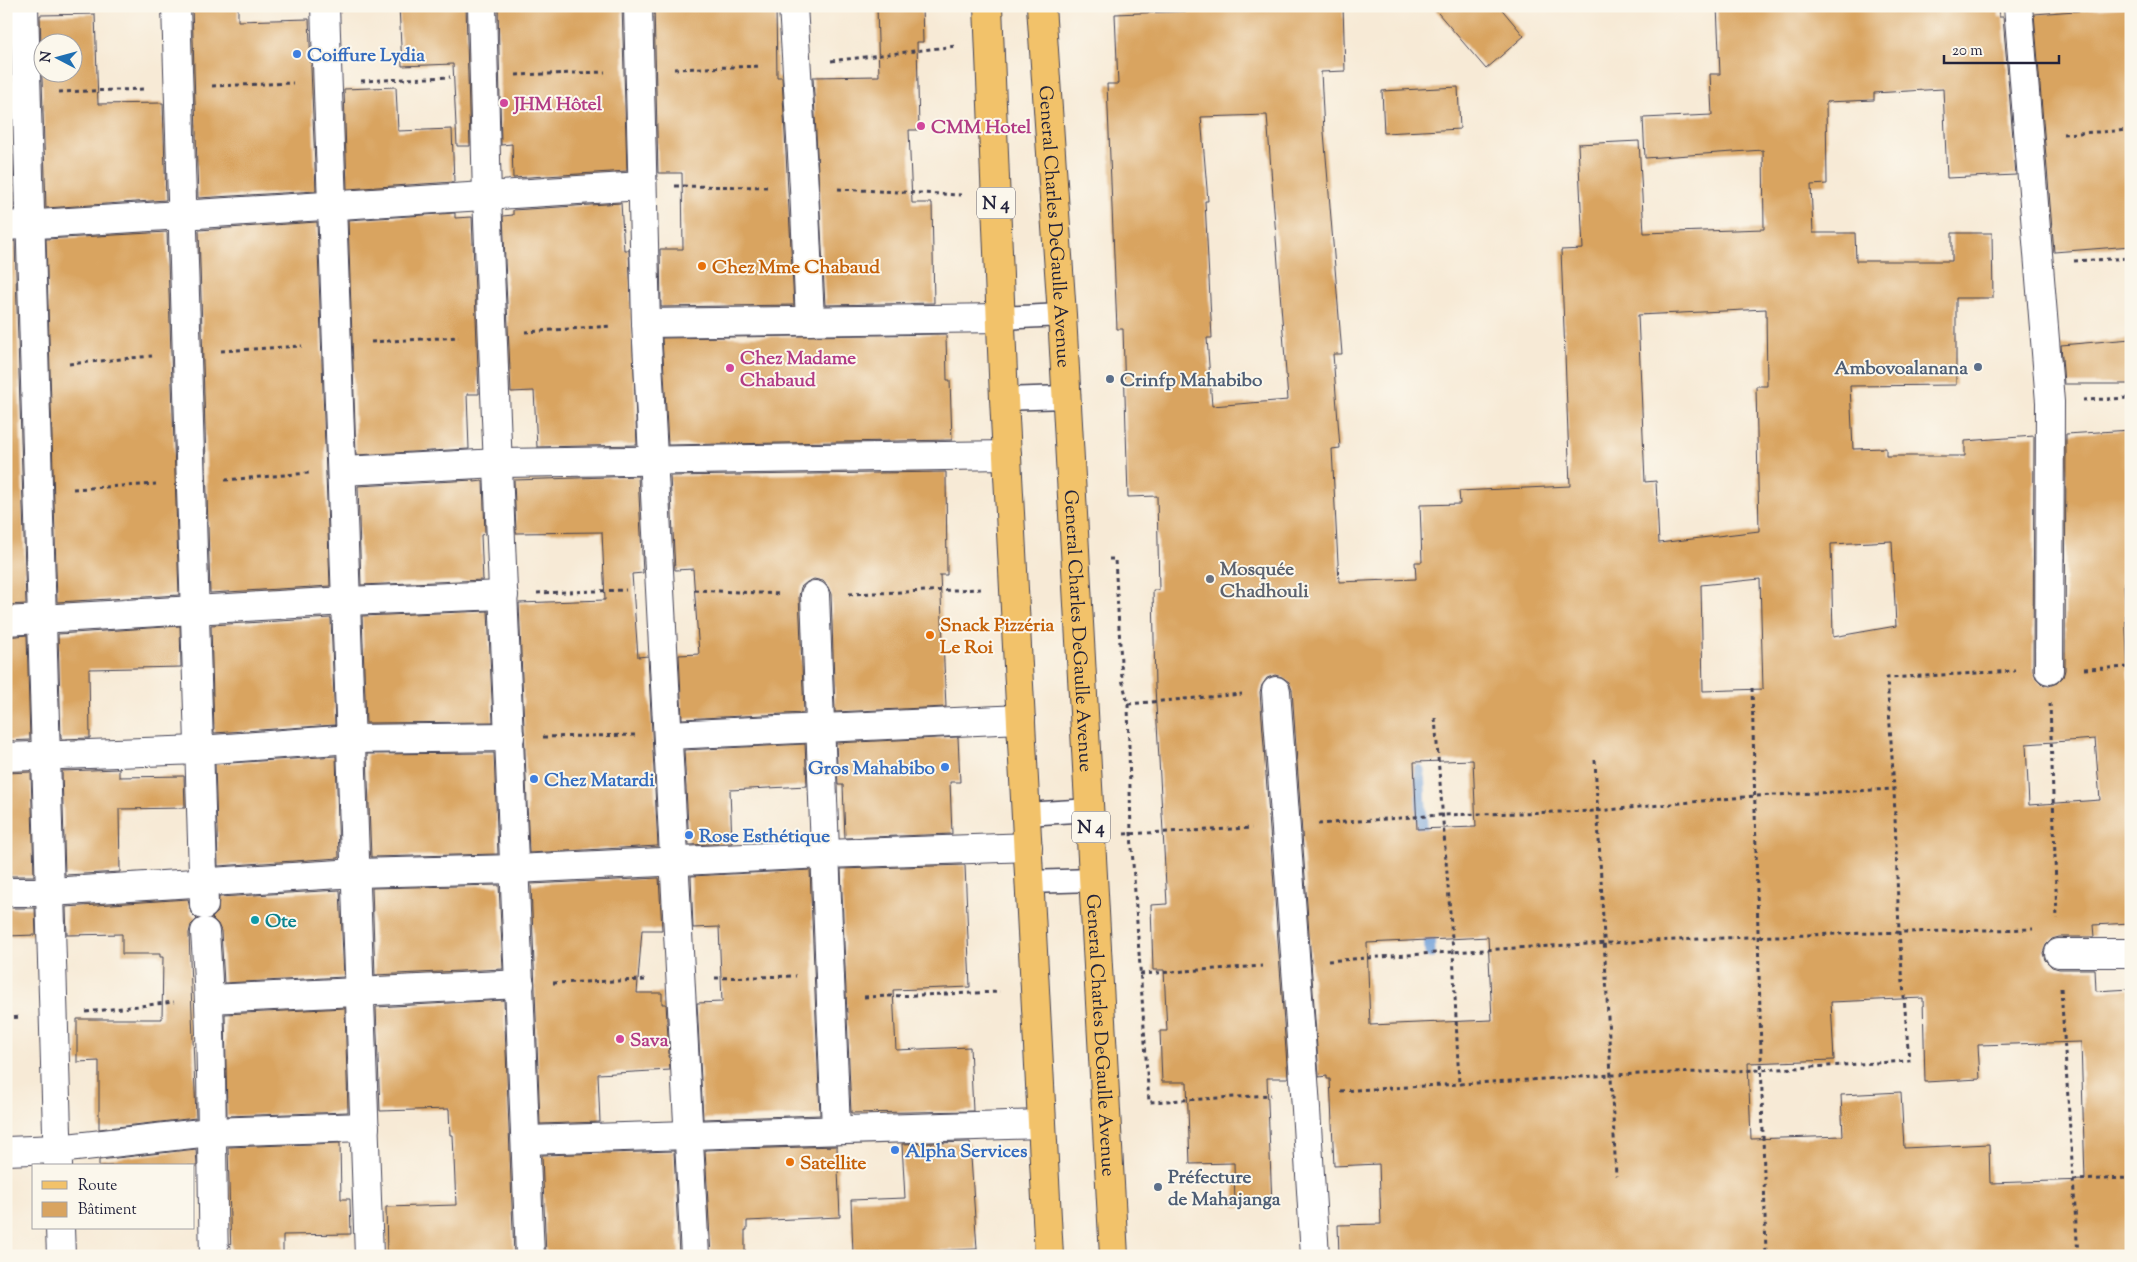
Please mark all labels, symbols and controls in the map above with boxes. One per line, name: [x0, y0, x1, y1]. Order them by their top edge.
north arrow: [32, 32, 82, 82]
scale bar: [1944, 32, 2060, 64]
text: 20 m: [1952, 41, 1983, 62]
place label: Coiffure Lydia: [307, 43, 425, 70]
marker: Coiffure Lydia: [291, 48, 303, 60]
text: N: [37, 50, 58, 63]
street label: General Charles DeGaulle Avenue: [1030, 85, 1076, 369]
place label: JHM Hôtel: [512, 92, 603, 119]
marker: JHM Hôtel: [498, 97, 510, 109]
place label: CMM Hotel: [931, 115, 1032, 142]
marker: CMM Hotel: [915, 120, 927, 132]
road number: N 4: [977, 188, 1015, 218]
place label: Chez Mme Chabaud: [712, 255, 880, 282]
marker: Chez Mme Chabaud: [696, 260, 708, 272]
place label: Chez Madame Chabaud: [740, 346, 856, 395]
place label: Ambovoalanana: [1834, 356, 1968, 383]
marker: Ambovoalanana: [1972, 361, 1984, 373]
marker: Chez Madame Chabaud: [724, 362, 736, 374]
place label: Crinfp Mahabibo: [1120, 368, 1263, 395]
marker: Crinfp Mahabibo: [1104, 373, 1116, 385]
street label: General Charles DeGaulle Avenue: [1056, 489, 1098, 773]
place label: Mosquée Chadhouli: [1220, 557, 1309, 606]
marker: Mosquée Chadhouli: [1204, 573, 1216, 585]
place label: Snack Pizzéria Le Roi: [940, 613, 1055, 662]
marker: Snack Pizzéria Le Roi: [924, 629, 936, 641]
place label: Gros Mahabibo: [808, 756, 936, 783]
marker: Gros Mahabibo: [939, 761, 951, 773]
place label: Chez Matardi: [544, 768, 655, 795]
marker: Chez Matardi: [528, 773, 540, 785]
road number: N 4: [1072, 812, 1110, 842]
place label: Rose Esthétique: [699, 824, 830, 851]
marker: Rose Esthétique: [683, 829, 695, 841]
street label: General Charles DeGaulle Avenue: [1078, 893, 1121, 1177]
place label: Ote: [265, 909, 297, 936]
marker: Ote: [249, 914, 261, 926]
place label: Sava: [630, 1028, 669, 1055]
marker: Sava: [614, 1033, 626, 1045]
place label: Alpha Services: [905, 1139, 1028, 1166]
marker: Alpha Services: [889, 1144, 901, 1156]
place label: Satellite: [800, 1151, 867, 1178]
marker: Satellite: [784, 1156, 796, 1168]
legend: [32, 1164, 195, 1230]
place label: Préfecture de Mahajanga: [1168, 1165, 1281, 1214]
text: Route: [78, 1176, 117, 1197]
marker: Préfecture de Mahajanga: [1152, 1181, 1164, 1193]
text: Bâtiment: [78, 1200, 137, 1221]

